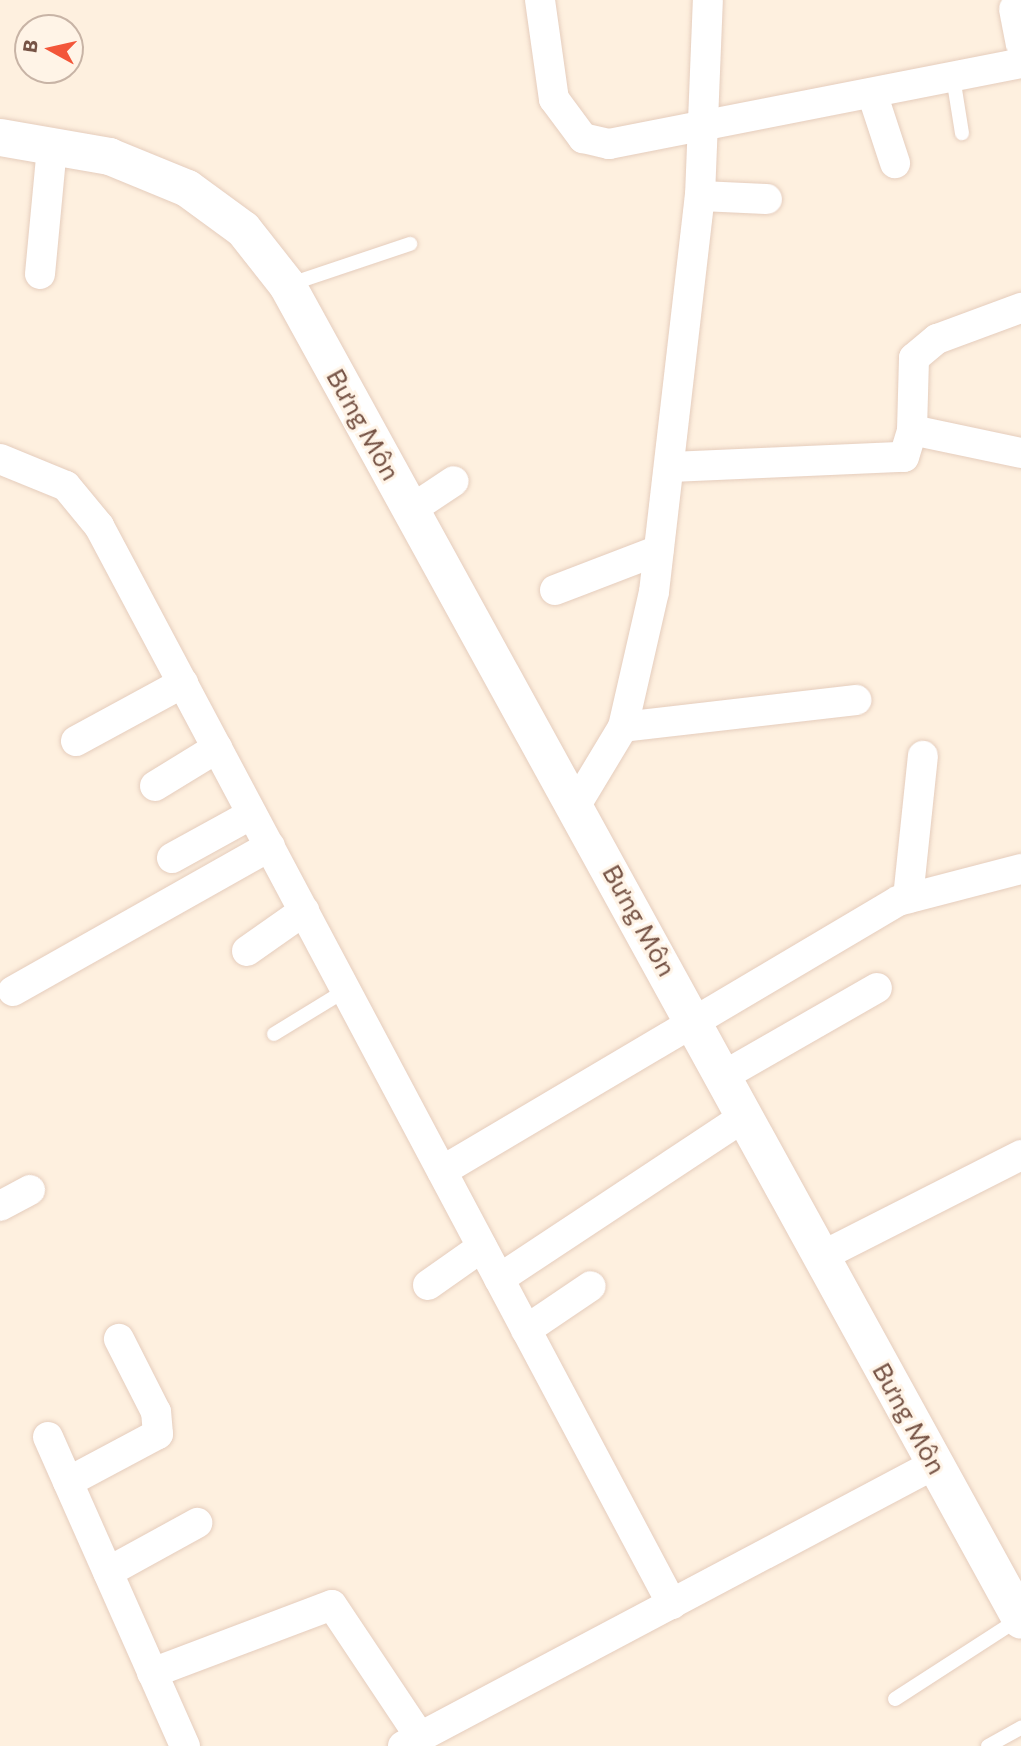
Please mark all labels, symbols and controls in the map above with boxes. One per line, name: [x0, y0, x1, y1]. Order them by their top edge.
north arrow: [14, 14, 84, 84]
text: B: [17, 38, 42, 54]
street label: Bưng Môn: [321, 363, 407, 485]
street label: Bưng Môn: [597, 859, 683, 981]
street label: Bưng Môn: [867, 1357, 953, 1479]

